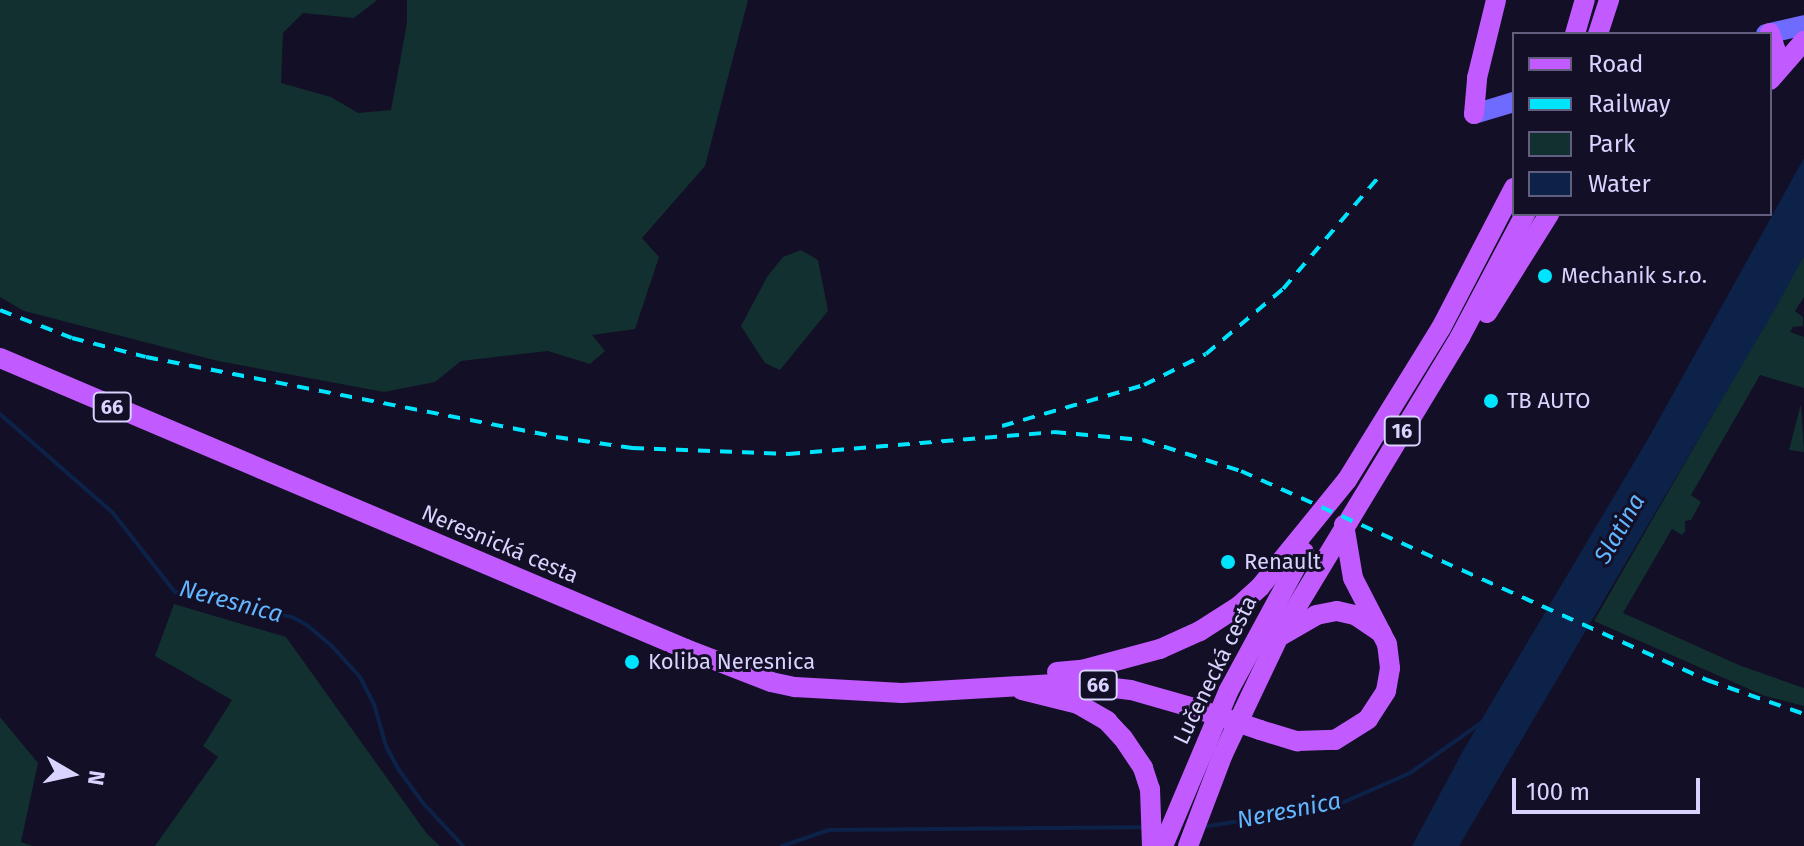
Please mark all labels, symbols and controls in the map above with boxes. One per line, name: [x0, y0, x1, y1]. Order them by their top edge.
legend: [1512, 32, 1772, 216]
text: Road: [1588, 50, 1643, 78]
text: Railway: [1588, 90, 1671, 118]
text: Park: [1588, 130, 1635, 158]
text: Water: [1588, 170, 1651, 198]
place label: Mechanik s.r.o.: [1561, 263, 1707, 289]
marker: Mechanik s.r.o.: [1536, 267, 1554, 285]
place label: TB AUTO: [1507, 388, 1590, 414]
road number: 66: [92, 391, 132, 423]
marker: TB AUTO: [1482, 392, 1500, 410]
road number: 16: [1382, 415, 1422, 447]
water label: Slatina: [1588, 489, 1652, 569]
street label: Neresnická cesta: [418, 499, 582, 589]
place label: Renault: [1244, 549, 1321, 575]
marker: Renault: [1219, 553, 1237, 571]
water label: Neresnica: [176, 574, 286, 630]
street label: Lučenecká cesta: [1168, 592, 1262, 748]
place label: Koliba Neresnica: [648, 649, 815, 675]
marker: Koliba Neresnica: [623, 653, 641, 671]
road number: 66: [1078, 669, 1118, 701]
north arrow: [32, 734, 112, 814]
scale bar: [1516, 762, 1704, 812]
text: N: [82, 769, 111, 787]
text: 100 m: [1526, 778, 1590, 806]
water label: Neresnica: [1234, 787, 1344, 835]

